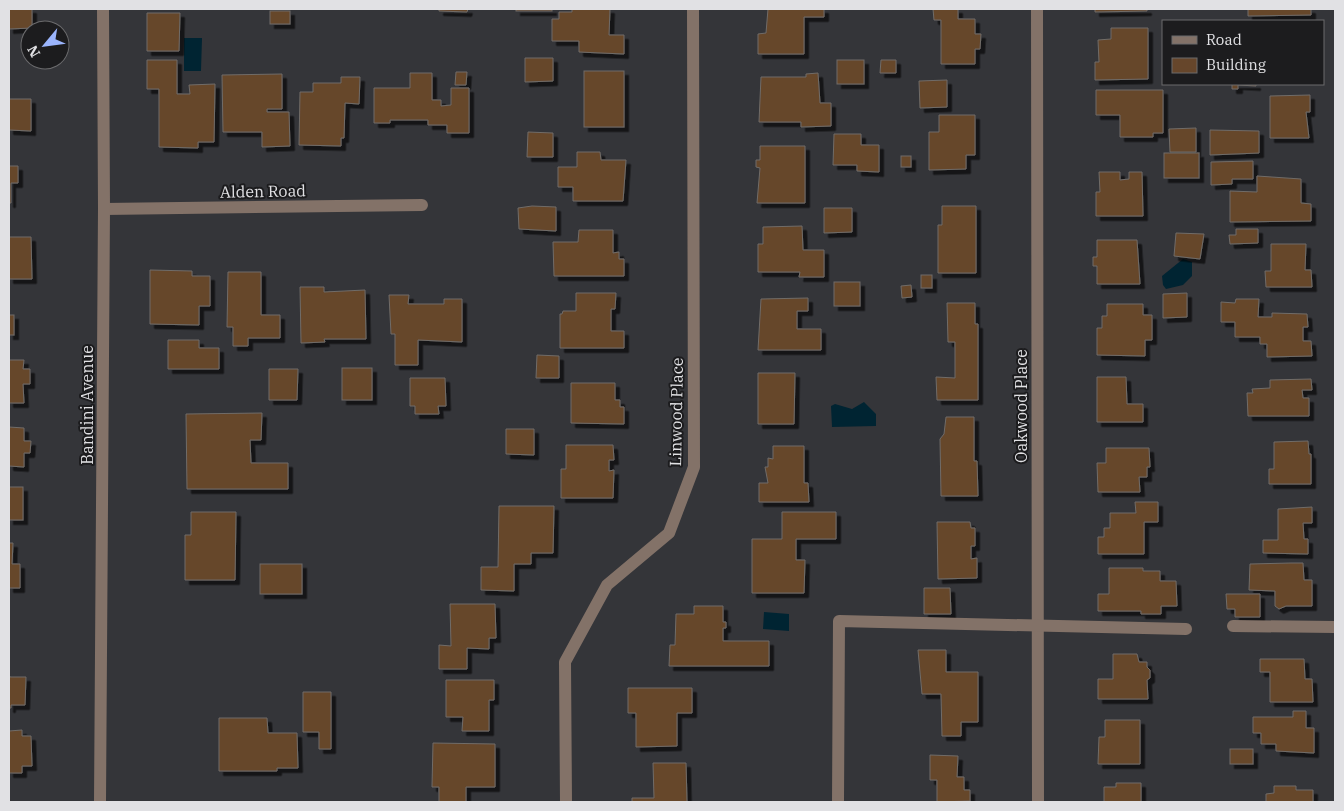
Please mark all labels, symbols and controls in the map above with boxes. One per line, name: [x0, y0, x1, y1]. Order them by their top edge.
north arrow: [20, 20, 70, 70]
legend: [1162, 20, 1324, 85]
text: Road: [1206, 30, 1242, 49]
text: N: [23, 42, 44, 61]
text: Building: [1206, 55, 1266, 74]
street label: Alden Road: [220, 180, 306, 202]
street label: Bandini Avenue: [77, 345, 97, 465]
street label: Oakwood Place: [1011, 349, 1031, 463]
street label: Linwood Place: [665, 357, 687, 467]

